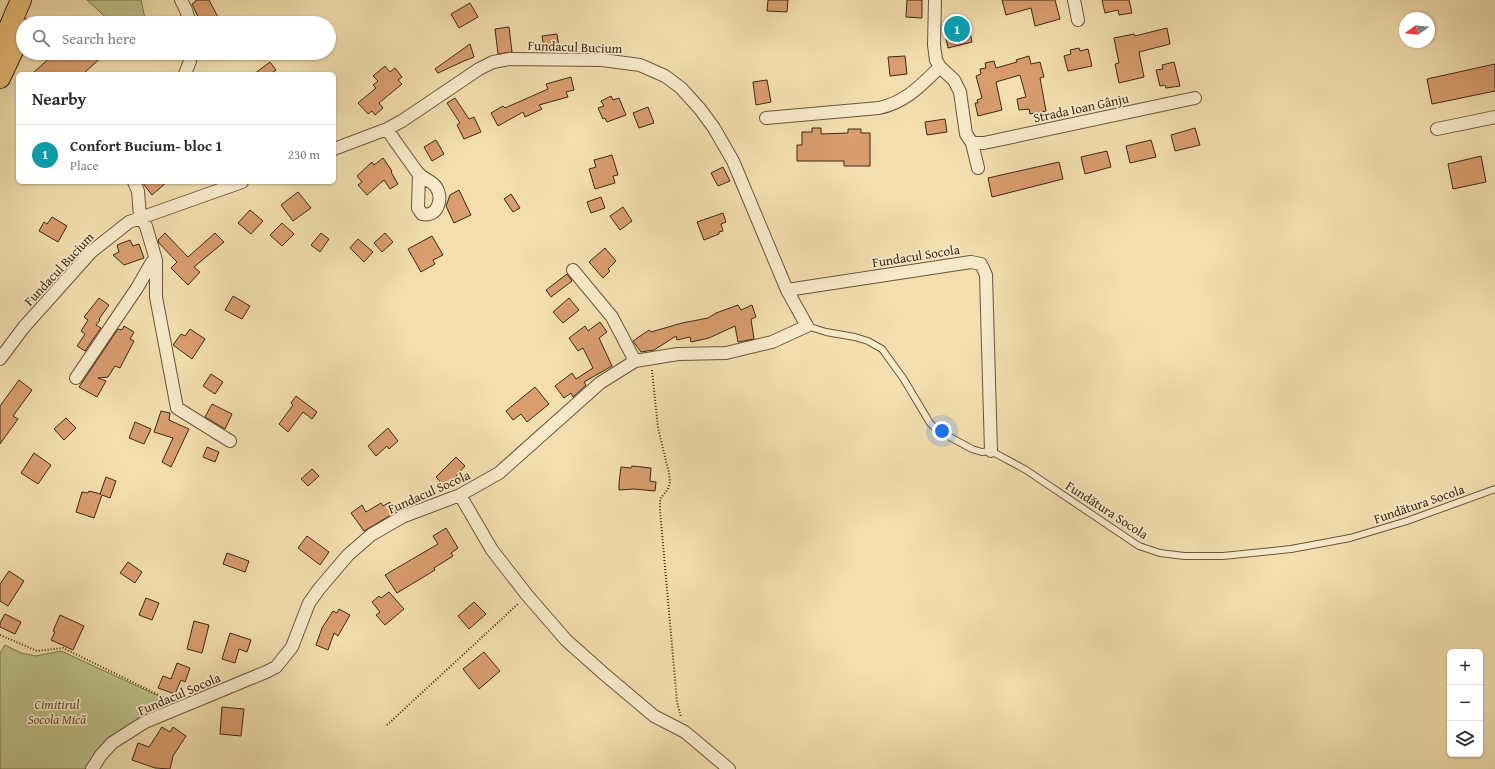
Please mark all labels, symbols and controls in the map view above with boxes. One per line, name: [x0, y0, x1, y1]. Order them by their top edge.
north arrow: [1399, 12, 1435, 48]
pin: 1: [944, 14, 970, 44]
search box: [16, 16, 336, 60]
icon: search: [30, 27, 52, 49]
text: Search here: [62, 28, 136, 49]
street label: Fundacul Bucium: [527, 36, 623, 58]
text: Nearby: [32, 86, 86, 111]
street label: Strada Ioan Gânju: [1032, 89, 1130, 127]
text: Confort Bucium- bloc 1: [70, 135, 223, 156]
text: 1: [42, 145, 48, 164]
text: 230 m: [288, 145, 320, 164]
text: Place: [70, 156, 99, 175]
street label: Fundacul Bucium: [20, 228, 98, 310]
street label: Fundacul Socola: [871, 240, 962, 272]
your location: [932, 421, 952, 441]
street label: Fundacul Socola: [385, 465, 474, 519]
street label: Fundătura Socola: [1062, 476, 1153, 544]
street label: Fundătura Socola: [1371, 479, 1468, 528]
map controls: [1447, 649, 1483, 757]
button: +: [1447, 649, 1483, 685]
street label: Fundacul Socola: [135, 668, 224, 720]
button: −: [1447, 685, 1483, 721]
park label: Cimitirul Socola Mică: [28, 695, 86, 729]
button: layers: [1447, 721, 1483, 757]

